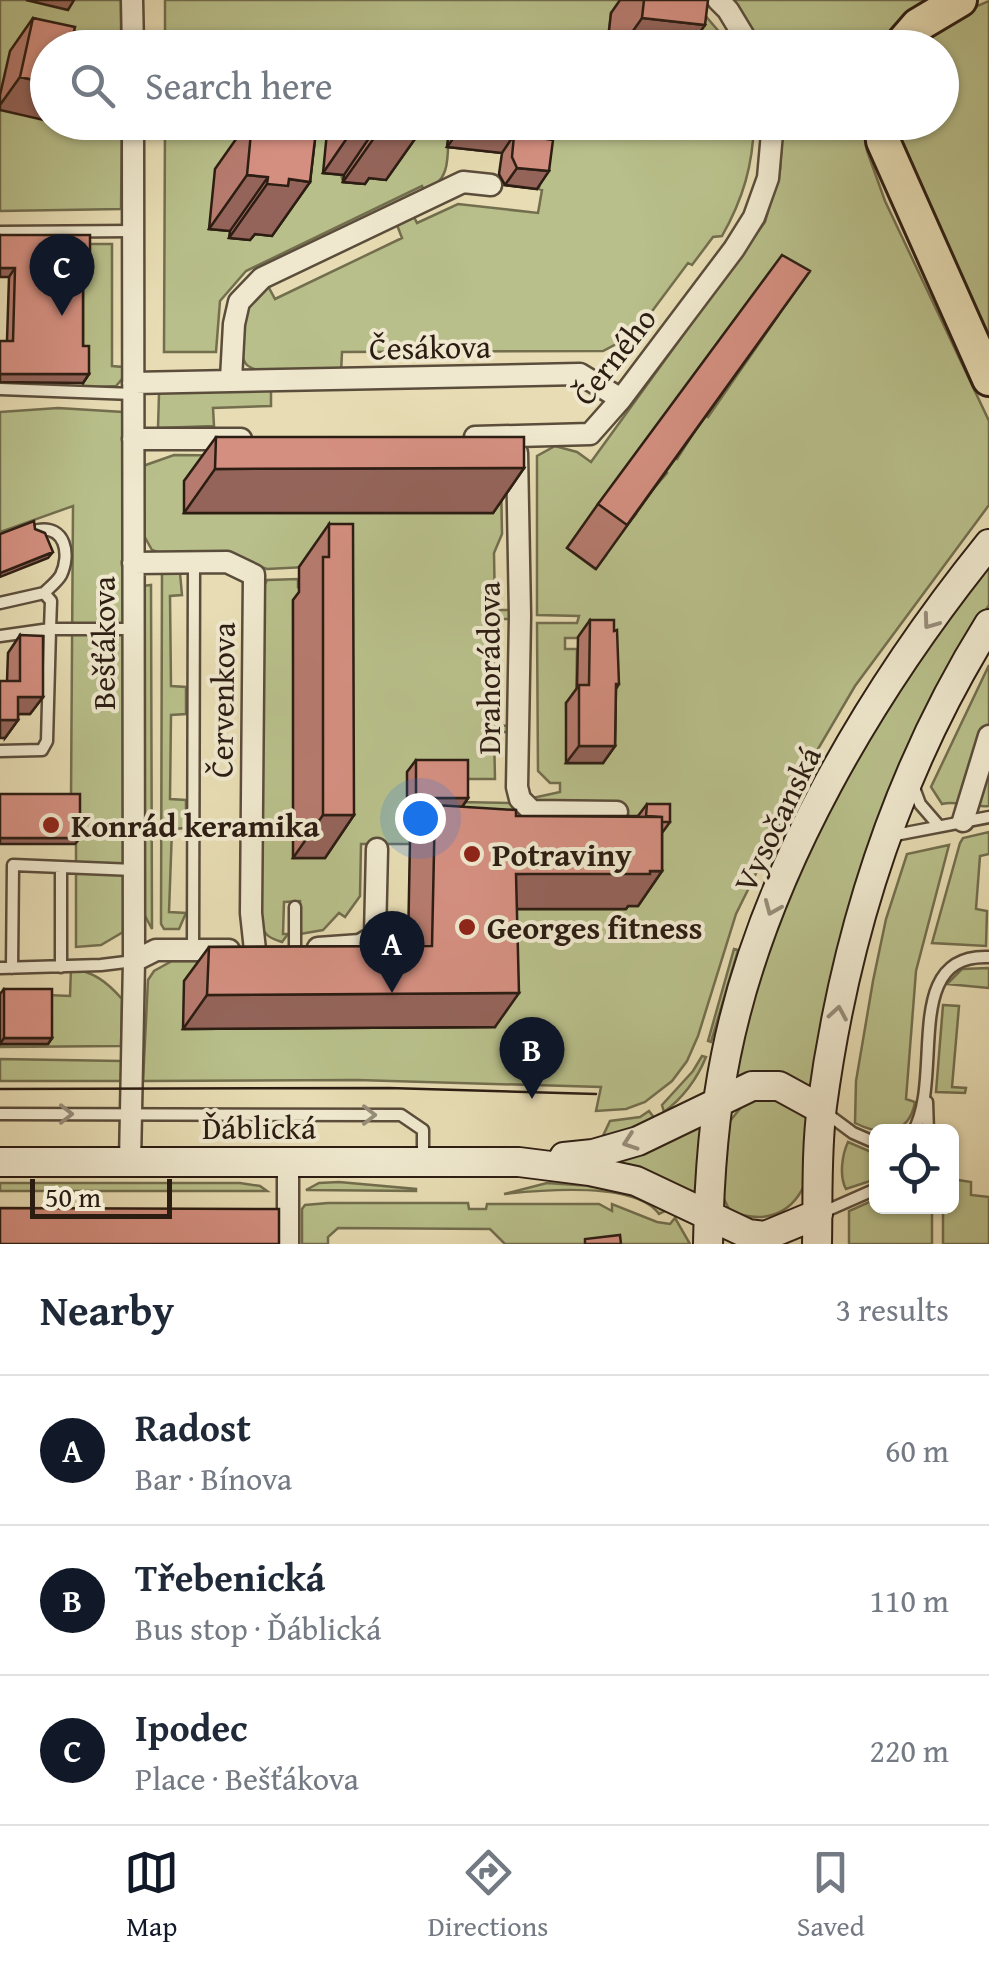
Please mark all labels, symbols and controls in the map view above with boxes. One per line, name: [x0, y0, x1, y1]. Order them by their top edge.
search box: [30, 30, 959, 140]
text: Search here: [145, 57, 333, 113]
icon: search: [65, 58, 120, 113]
pin: C: [30, 234, 94, 316]
street label: Černého: [561, 297, 667, 415]
street label: Česákova: [369, 322, 491, 372]
street label: Bešťákova: [80, 576, 127, 710]
street label: Drahorádova: [465, 581, 512, 755]
one-way arrow: [924, 611, 942, 629]
street label: Červenkova: [197, 622, 247, 778]
street label: Vysočanská: [721, 738, 833, 900]
your location: [395, 793, 446, 844]
place label: Konrád keramika: [71, 802, 320, 849]
marker: Konrád keramika: [40, 814, 62, 836]
place label: Potraviny: [492, 831, 632, 878]
marker: Potraviny: [461, 843, 483, 865]
one-way arrow: [764, 898, 784, 916]
place label: Georges fitness: [487, 904, 703, 951]
pin: A: [360, 910, 424, 993]
marker: Georges fitness: [456, 916, 478, 938]
one-way arrow: [826, 1005, 847, 1022]
pin: B: [500, 1016, 564, 1099]
one-way arrow: [58, 1103, 74, 1125]
street label: Ďáblická: [202, 1104, 316, 1151]
one-way arrow: [362, 1104, 377, 1126]
map controls: [869, 1124, 959, 1214]
button: locate: [869, 1124, 959, 1214]
one-way arrow: [622, 1131, 640, 1151]
scale bar: [30, 1174, 172, 1218]
text: 50 m: [45, 1176, 101, 1217]
text: Nearby: [40, 1279, 174, 1340]
text: 3 results: [836, 1286, 949, 1333]
text: Radost: [135, 1399, 251, 1455]
text: A: [62, 1427, 83, 1474]
text: 60 m: [885, 1427, 949, 1474]
text: Bar · Bínova: [135, 1455, 292, 1502]
text: Třebenická: [135, 1549, 325, 1605]
text: B: [63, 1577, 82, 1624]
text: 110 m: [870, 1577, 949, 1624]
text: Bus stop · Ďáblická: [135, 1605, 381, 1652]
text: Ipodec: [135, 1699, 248, 1755]
text: C: [63, 1727, 82, 1774]
text: 220 m: [870, 1727, 949, 1774]
text: Place · Bešťákova: [135, 1755, 359, 1802]
tab: Map: [124, 1845, 179, 1946]
tab: Directions: [428, 1845, 548, 1946]
tab: Saved: [797, 1845, 865, 1946]

